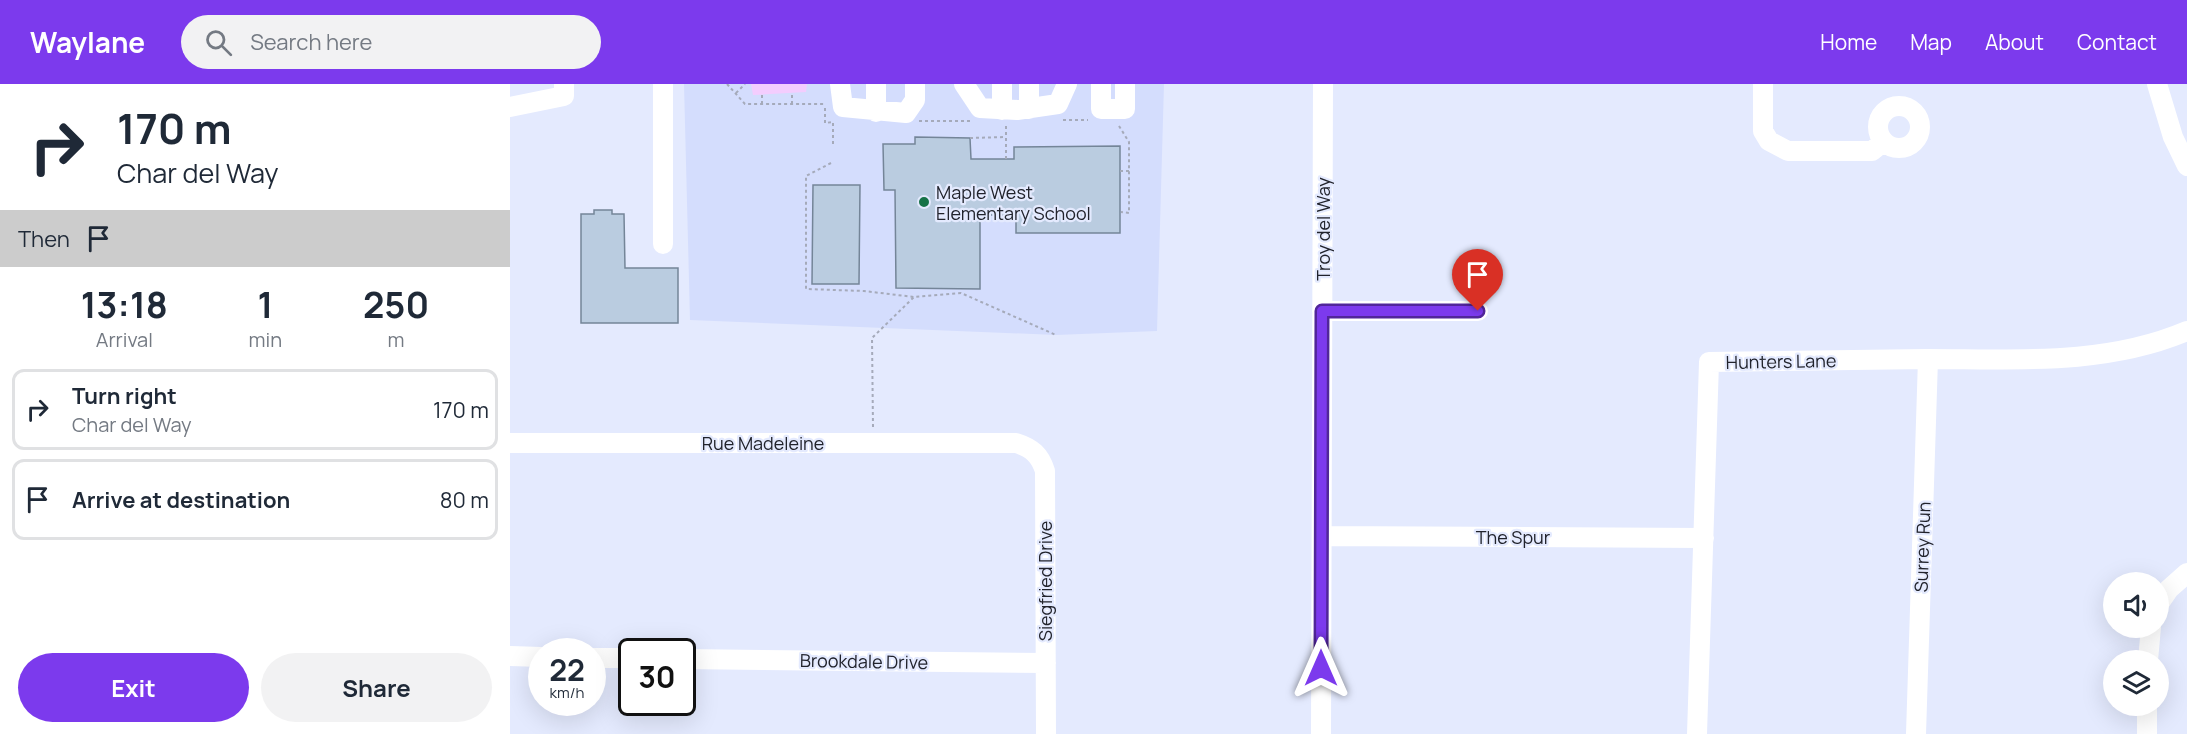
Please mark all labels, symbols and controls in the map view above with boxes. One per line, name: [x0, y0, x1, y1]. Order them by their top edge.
search box: [181, 15, 601, 69]
text: Waylane: [30, 23, 145, 61]
icon: search: [202, 26, 235, 59]
text: Search here: [250, 27, 372, 57]
text: Home: [1820, 28, 1877, 56]
text: Map: [1910, 28, 1952, 56]
text: About: [1985, 28, 2044, 56]
text: Contact: [2077, 28, 2157, 56]
text: 170 m: [117, 99, 232, 157]
icon: right: [18, 108, 96, 186]
text: Char del Way: [117, 154, 278, 191]
street label: Troy del Way: [1311, 177, 1335, 281]
place label: Maple West Elementary School: [936, 180, 1091, 225]
marker: Maple West Elementary School: [917, 195, 931, 209]
icon: arrive: [82, 222, 115, 255]
text: Then: [18, 224, 70, 254]
pin: [1452, 249, 1503, 311]
icon: arrive: [1461, 258, 1494, 291]
text: 13:18: [81, 280, 168, 329]
text: 1: [257, 280, 273, 329]
text: 250: [363, 280, 429, 329]
text: Arrival: [96, 326, 153, 353]
text: min: [249, 326, 282, 353]
text: m: [388, 326, 405, 353]
street label: Hunters Lane: [1725, 348, 1837, 374]
text: Turn right: [72, 381, 177, 411]
icon: right: [21, 393, 54, 426]
text: 170 m: [433, 395, 489, 425]
text: Char del Way: [72, 411, 192, 438]
street label: Rue Madeleine: [702, 431, 824, 455]
icon: arrive: [21, 483, 54, 516]
text: Arrive at destination: [72, 485, 290, 515]
text: 80 m: [440, 485, 489, 515]
street label: Surrey Run: [1908, 501, 1936, 593]
street label: Siegfried Drive: [1033, 521, 1057, 641]
street label: The Spur: [1476, 525, 1551, 549]
map controls: [2103, 572, 2169, 716]
button: sound: [2103, 572, 2169, 638]
position arrow: [1289, 636, 1353, 700]
speed limit sign: 30: [618, 638, 696, 716]
street label: Brookdale Drive: [800, 648, 928, 674]
text: 22: [549, 649, 585, 690]
button: layers: [2103, 650, 2169, 716]
button: Exit: [18, 653, 249, 722]
button: Share: [261, 653, 492, 722]
text: km/h: [550, 682, 584, 703]

